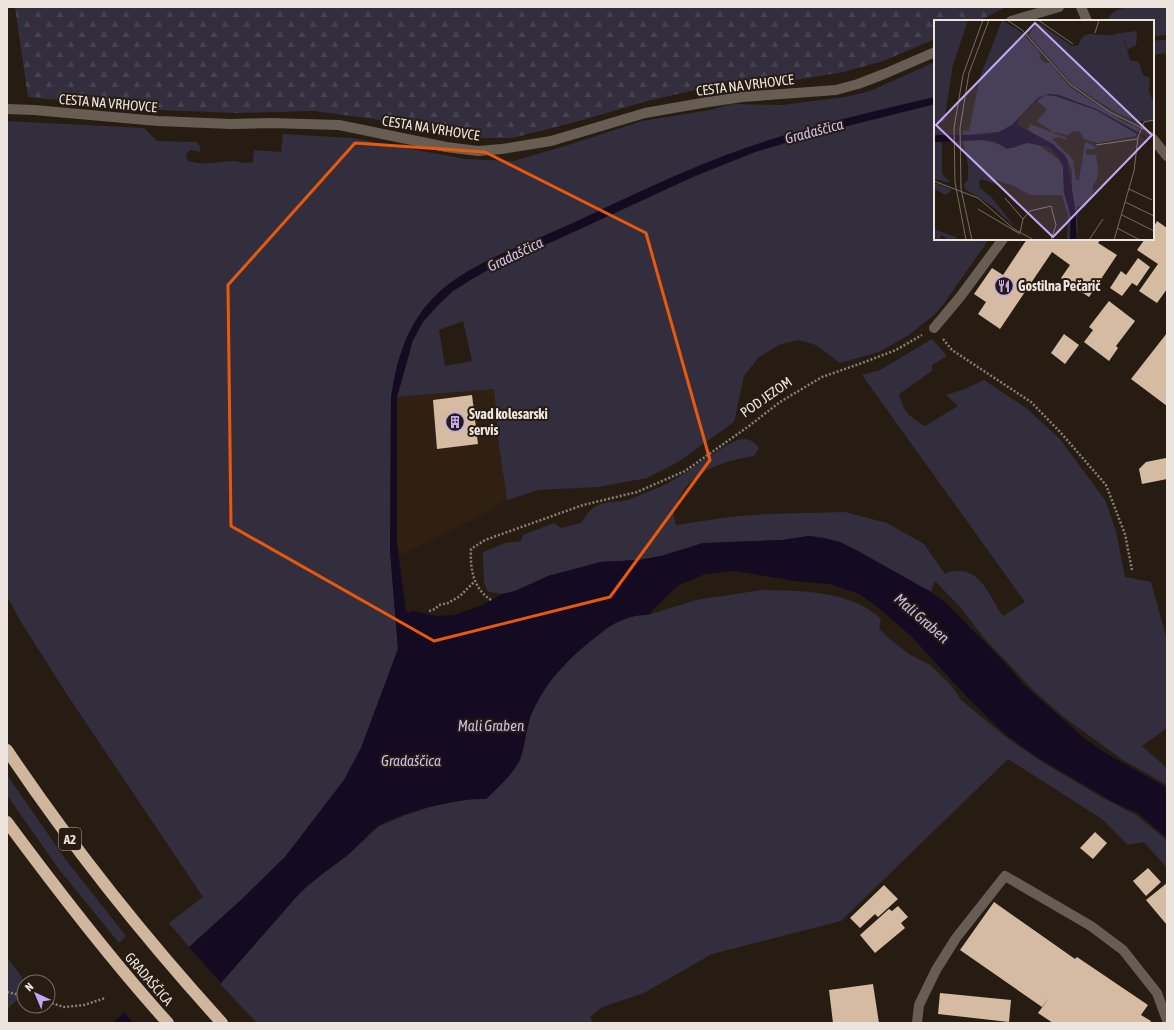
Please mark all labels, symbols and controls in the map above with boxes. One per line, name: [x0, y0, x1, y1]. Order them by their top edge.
inset map: [934, 20, 1154, 240]
street label: CESTA NA VRHOVCE: [695, 71, 795, 99]
street label: CESTA NA VRHOVCE: [58, 91, 158, 115]
street label: CESTA NA VRHOVCE: [381, 112, 481, 144]
water label: Gradaščica: [783, 115, 845, 147]
water label: Gradaščica: [484, 233, 546, 275]
restaurant icon: Gostilna Pečarič: [993, 275, 1015, 297]
place label: Gostilna Pečarič: [1018, 278, 1101, 294]
street label: POD JEZOM: [737, 373, 795, 421]
place label: Svad kolesarski servis: [469, 406, 548, 438]
building icon: Svad kolesarski servis: [444, 411, 466, 433]
water label: Mali Graben: [891, 590, 953, 646]
water label: Mali Graben: [458, 717, 524, 734]
water label: Gradaščica: [381, 752, 441, 769]
road number: A2: [59, 828, 81, 850]
street label: GRADAŠČICA: [122, 949, 177, 1009]
north arrow: [16, 974, 56, 1014]
text: N: [23, 980, 36, 993]

